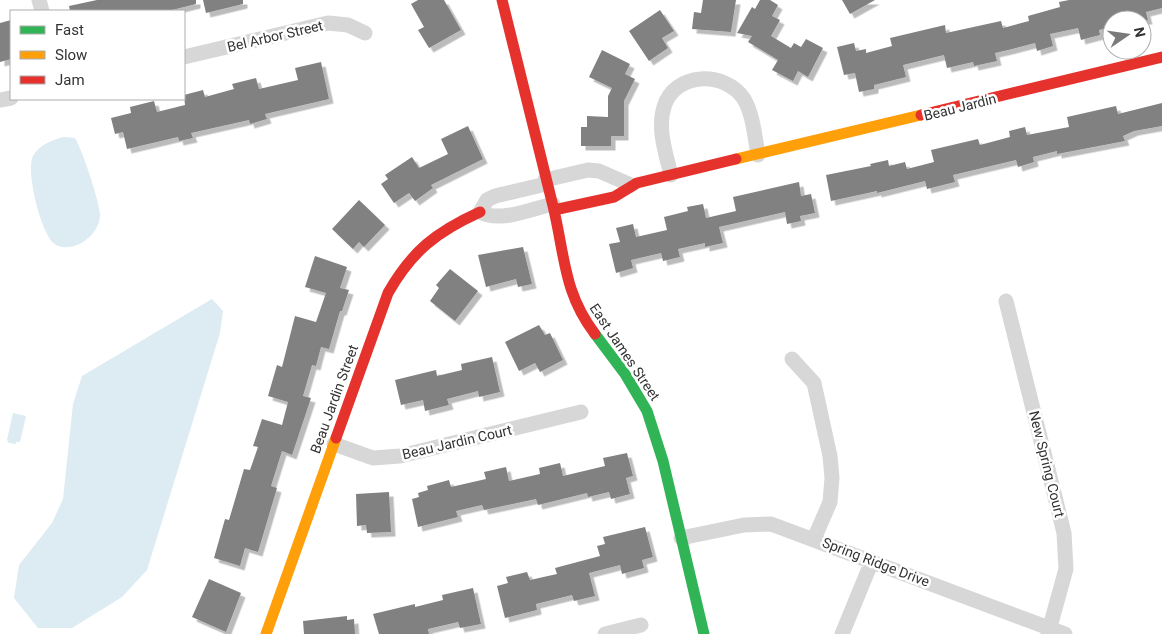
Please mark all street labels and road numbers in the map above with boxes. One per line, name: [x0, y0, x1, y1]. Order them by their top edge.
street label: Bel Arbor Street: [226, 17, 325, 55]
street label: Beau Jardin: [922, 90, 998, 124]
street label: East James Street: [587, 300, 664, 404]
street label: Beau Jardin Street: [307, 342, 361, 455]
street label: New Spring Court: [1026, 409, 1068, 519]
street label: Beau Jardin Court: [401, 422, 514, 462]
street label: Spring Ridge Drive: [820, 534, 932, 590]

